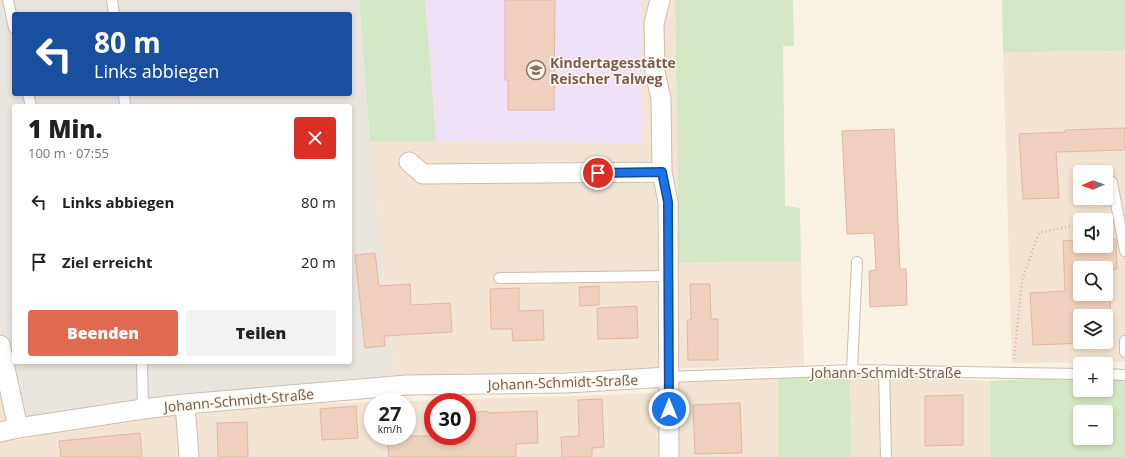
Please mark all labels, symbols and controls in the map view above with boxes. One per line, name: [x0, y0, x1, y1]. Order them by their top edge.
text: 80 m: [94, 23, 161, 61]
icon: left: [28, 28, 80, 80]
place label: Kindertagesstätte Reischer Talweg: [550, 53, 676, 88]
text: Links abbiegen: [94, 59, 219, 83]
school or university icon: Kindertagesstätte Reischer Talweg: [525, 59, 547, 81]
text: 1 Min.: [28, 112, 102, 145]
button: close: [294, 117, 336, 159]
text: 100 m · 07:55: [28, 144, 109, 162]
pin: [581, 156, 615, 190]
icon: arrive: [587, 162, 609, 184]
north arrow: [1073, 165, 1113, 205]
map controls: [1073, 165, 1113, 445]
icon: left: [28, 191, 50, 213]
text: Links abbiegen: [62, 192, 174, 212]
text: 80 m: [301, 192, 336, 212]
button: sound: [1073, 213, 1113, 253]
icon: arrive: [28, 251, 50, 273]
text: Ziel erreicht: [62, 252, 153, 272]
text: 20 m: [301, 252, 336, 272]
button: search: [1073, 261, 1113, 301]
button: layers: [1073, 309, 1113, 349]
button: Beenden: [28, 310, 178, 356]
button: Teilen: [186, 310, 336, 356]
button: +: [1073, 357, 1113, 397]
street label: Johann-Schmidt-Straße: [809, 363, 961, 382]
street label: Johann-Schmidt-Straße: [485, 370, 639, 394]
street label: Johann-Schmidt-Straße: [161, 384, 315, 416]
position arrow: [648, 388, 690, 430]
speed limit sign: 30: [424, 393, 476, 445]
text: 27: [379, 400, 401, 427]
button: −: [1073, 405, 1113, 445]
text: km/h: [378, 422, 402, 436]

